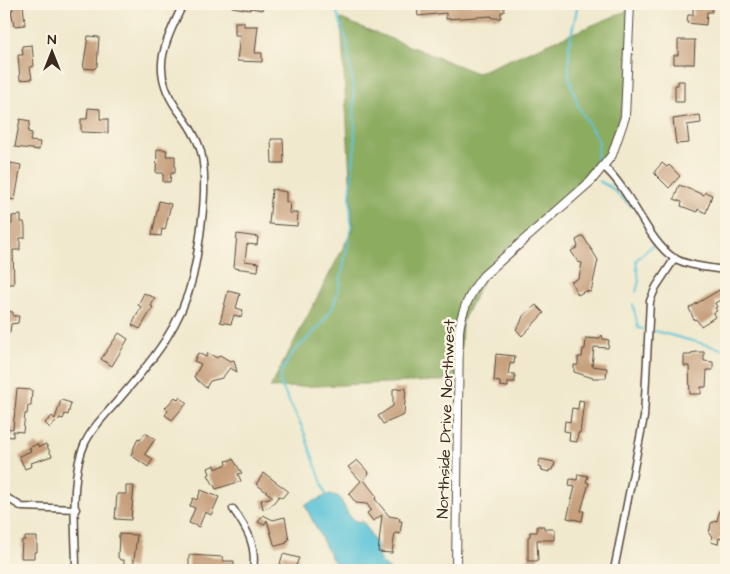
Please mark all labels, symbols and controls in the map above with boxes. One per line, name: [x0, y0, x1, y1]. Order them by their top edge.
north arrow: [28, 28, 78, 78]
text: N: [48, 30, 57, 50]
street label: Northside Drive Northwest: [432, 318, 460, 519]

